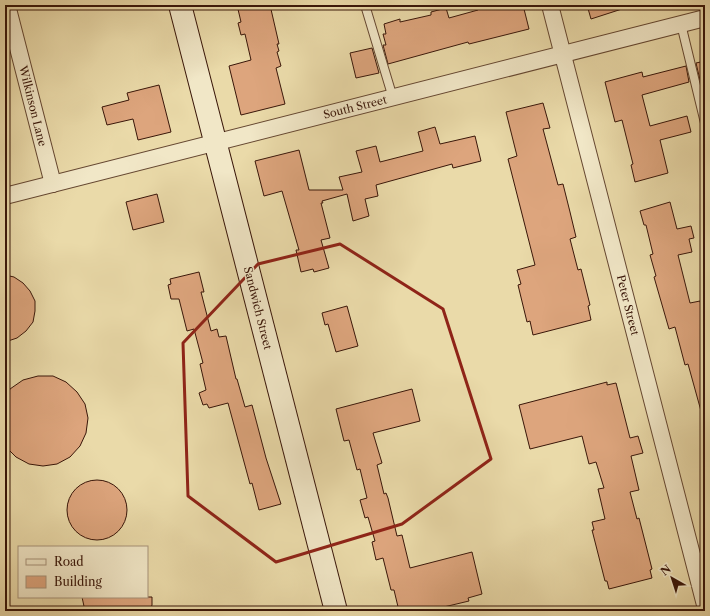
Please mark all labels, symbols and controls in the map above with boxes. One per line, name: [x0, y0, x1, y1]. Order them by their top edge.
street label: Wilkinson Lane: [16, 63, 50, 148]
street label: South Street: [322, 92, 388, 122]
street label: Sandwich Street: [241, 265, 275, 351]
street label: Peter Street: [614, 273, 642, 337]
legend: [18, 546, 148, 598]
text: Road: [54, 554, 84, 569]
north arrow: [652, 558, 692, 598]
text: N: [658, 562, 674, 579]
text: Building: [54, 574, 102, 589]

